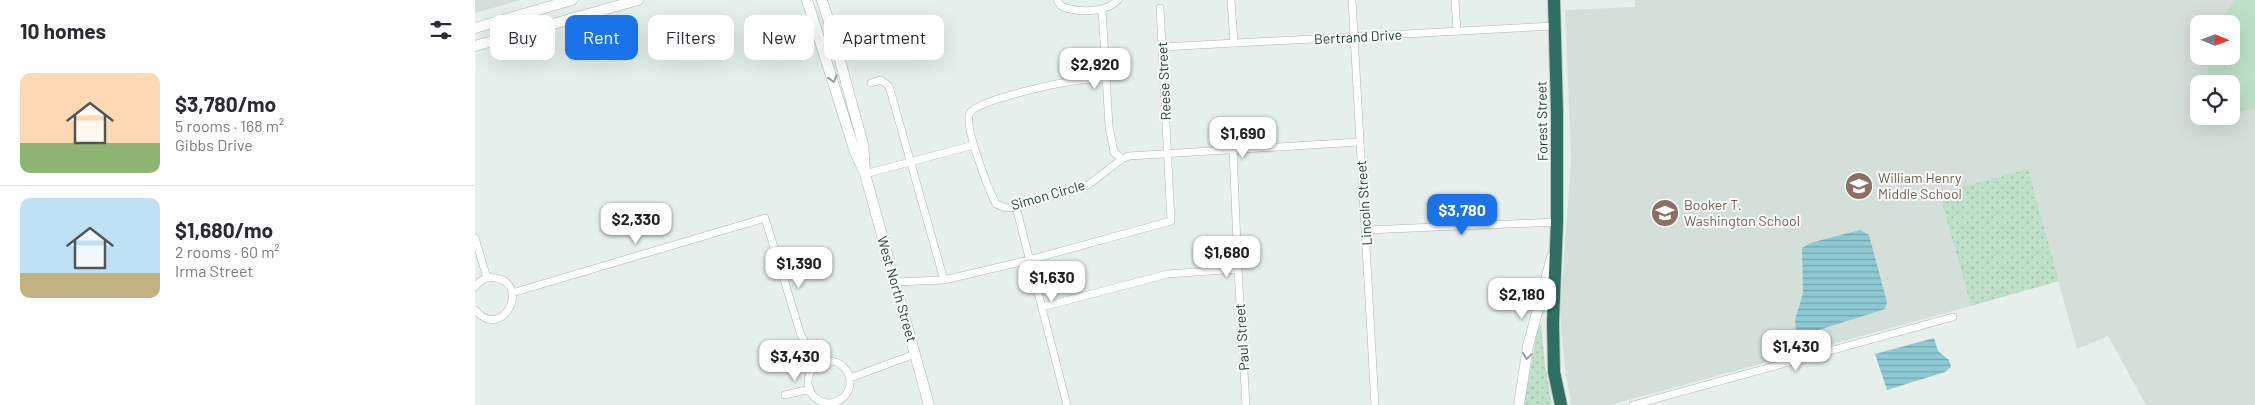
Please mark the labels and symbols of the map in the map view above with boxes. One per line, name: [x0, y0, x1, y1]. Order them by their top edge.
north arrow: [2190, 15, 2240, 65]
street label: Bertrand Drive: [1314, 26, 1402, 47]
street label: Reese Street: [1153, 41, 1174, 121]
pin: $2,920: [1054, 48, 1136, 90]
one-way arrow: [828, 75, 838, 83]
street label: Forest Street: [1532, 81, 1551, 161]
pin: $1,690: [1202, 116, 1284, 159]
street label: Lincoln Street: [1352, 160, 1375, 246]
place label: William Henry Middle School: [1878, 169, 1962, 202]
school or university icon: William Henry Middle School: [1844, 171, 1874, 201]
street label: Simon Circle: [1009, 176, 1087, 213]
pin: $3,780: [1421, 194, 1503, 236]
place label: Booker T. Washington School: [1684, 196, 1800, 229]
school or university icon: Booker T. Washington School: [1650, 198, 1680, 228]
pin: $2,330: [595, 202, 677, 245]
street label: West North Street: [874, 234, 921, 344]
pin: $1,680: [1186, 236, 1268, 278]
pin: $1,390: [758, 246, 840, 289]
pin: $1,630: [1011, 260, 1093, 303]
pin: $2,180: [1481, 278, 1563, 320]
street label: Paul Street: [1231, 303, 1252, 371]
pin: $1,430: [1755, 330, 1837, 372]
pin: $3,430: [754, 340, 836, 382]
one-way arrow: [1522, 352, 1532, 361]

